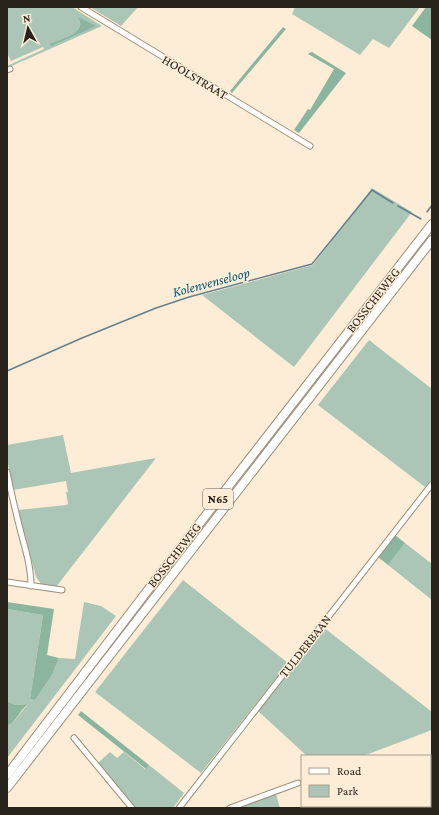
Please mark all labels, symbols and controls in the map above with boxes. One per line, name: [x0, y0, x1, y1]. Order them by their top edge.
north arrow: [8, 8, 48, 48]
text: N: [22, 12, 32, 25]
street label: HOOLSTRAAT: [160, 52, 230, 102]
water label: Kolenvenseloop: [171, 264, 252, 300]
street label: BOSSCHEWEG: [343, 265, 403, 335]
road number: N65: [203, 489, 233, 509]
street label: BOSSCHEWEG: [144, 520, 204, 590]
street label: TULDERBAAN: [276, 612, 334, 680]
legend: [301, 755, 431, 807]
text: Road: [337, 764, 362, 778]
text: Park: [337, 784, 359, 798]

